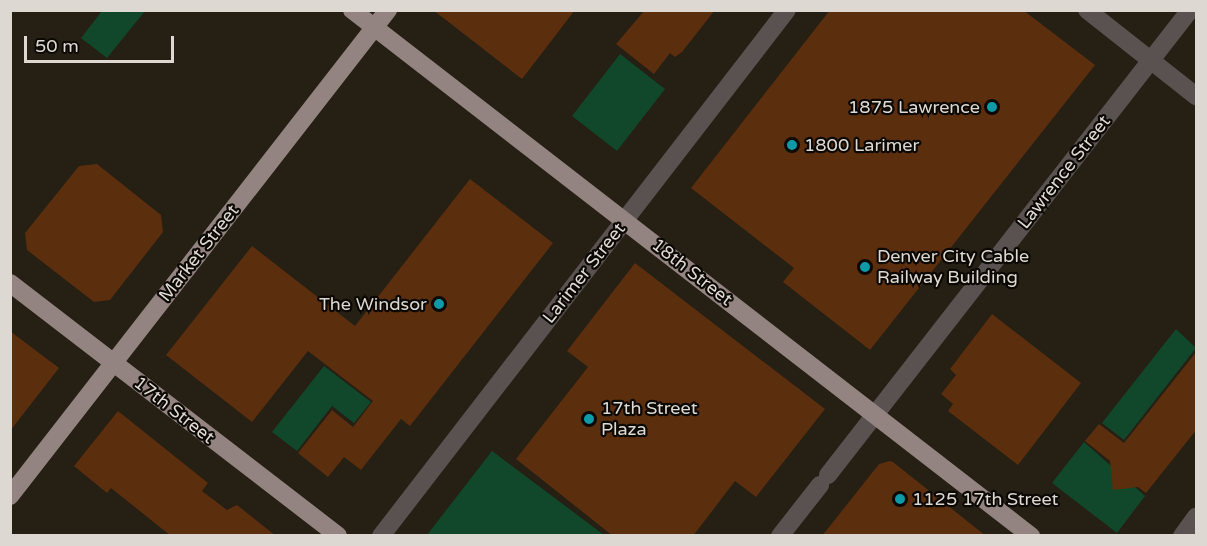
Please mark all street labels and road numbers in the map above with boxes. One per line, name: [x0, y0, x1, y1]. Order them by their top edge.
street label: Lawrence Street: [1013, 111, 1115, 233]
street label: Market Street: [154, 200, 244, 306]
street label: Larimer Street: [538, 218, 630, 328]
street label: 18th Street: [647, 234, 737, 310]
street label: 17th Street: [129, 372, 219, 448]

